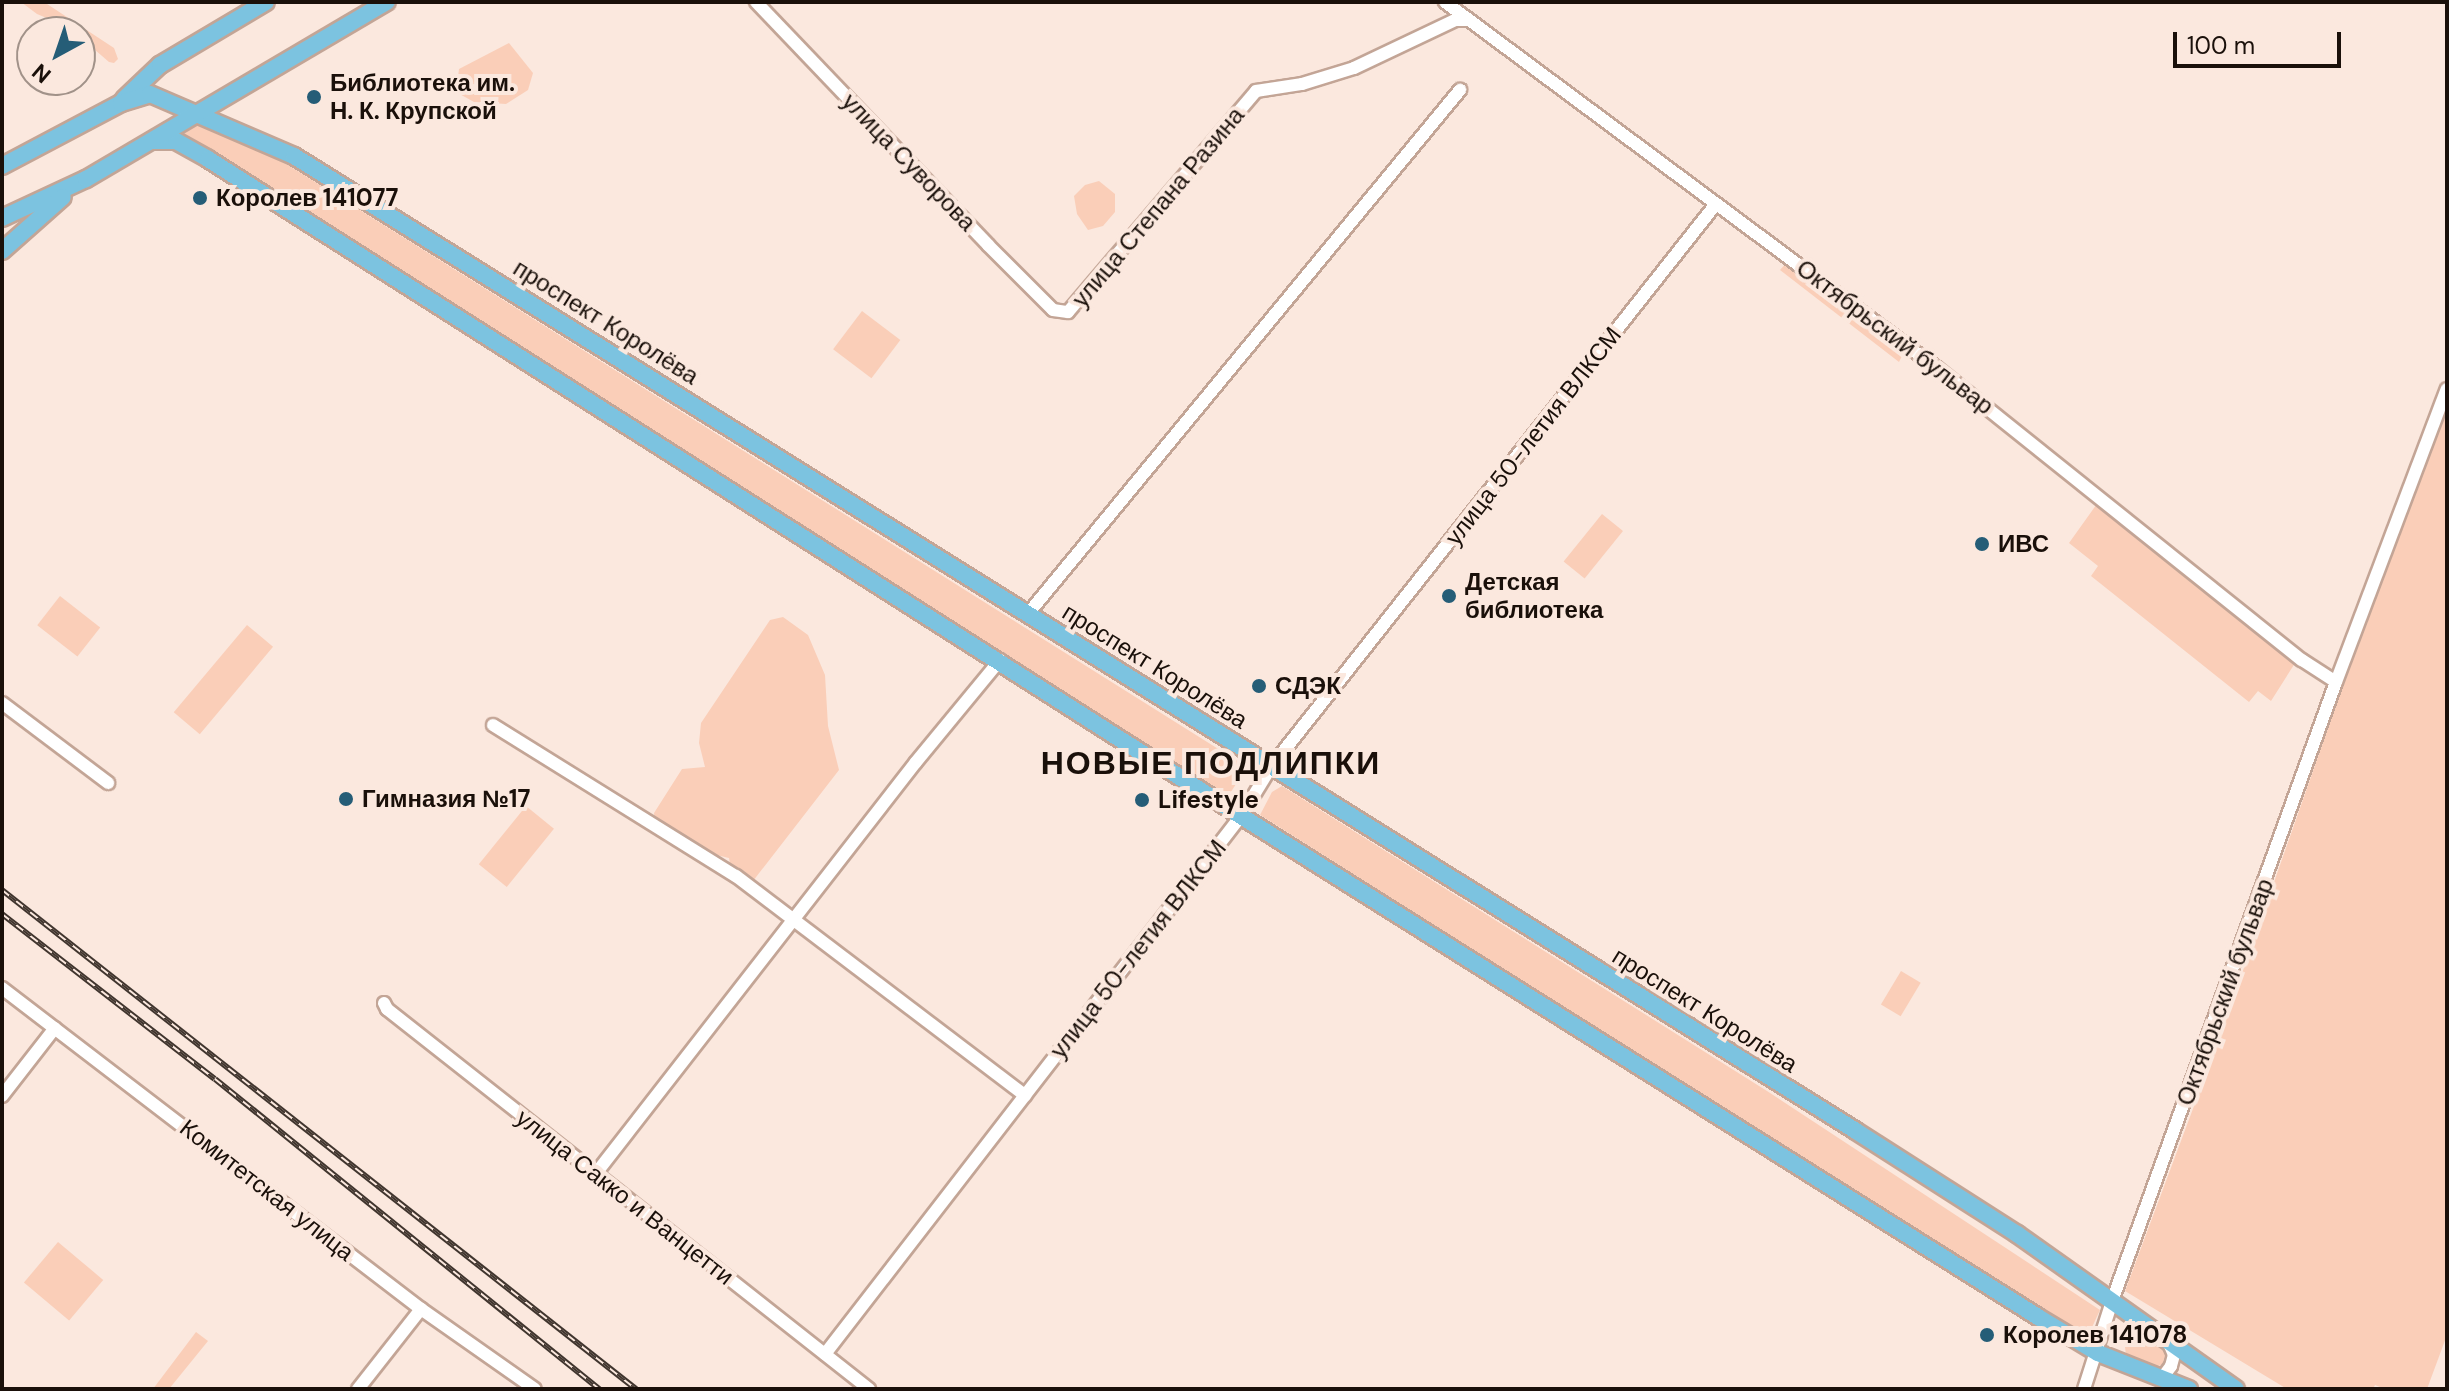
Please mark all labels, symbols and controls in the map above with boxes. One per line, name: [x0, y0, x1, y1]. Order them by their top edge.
north arrow: [16, 16, 96, 96]
scale bar: [2177, 16, 2345, 66]
text: 100 m: [2187, 30, 2255, 61]
text: N: [26, 57, 57, 90]
place label: Библиотека им. Н. К. Крупской: [330, 69, 515, 125]
street label: улица Суворова: [836, 87, 982, 237]
marker: Библиотека им. Н. К. Крупской: [305, 88, 323, 106]
street label: улица Степана Разина: [1066, 101, 1250, 313]
place label: Королев 141077: [216, 184, 398, 212]
marker: Королев 141077: [191, 189, 209, 207]
street label: проспект Королёва: [508, 253, 704, 391]
street label: Октябрьский бульвар: [1791, 254, 1999, 420]
street label: улица 50-летия ВЛКСМ: [1439, 321, 1627, 551]
place label: ИВС: [1998, 530, 2049, 558]
marker: ИВС: [1973, 535, 1991, 553]
place label: Детская библиотека: [1465, 568, 1603, 624]
marker: Детская библиотека: [1440, 587, 1458, 605]
street label: проспект Королёва: [1057, 597, 1253, 735]
place label: СДЭК: [1275, 672, 1341, 700]
marker: СДЭК: [1250, 677, 1268, 695]
district label: НОВЫЕ ПОДЛИПКИ: [1041, 744, 1381, 782]
place label: Гимназия №17: [362, 785, 530, 813]
place label: Lifestyle: [1158, 786, 1259, 814]
marker: Гимназия №17: [337, 790, 355, 808]
marker: Lifestyle: [1133, 791, 1151, 809]
street label: улица 50-летия ВЛКСМ: [1044, 834, 1232, 1064]
street label: Октябрьский бульвар: [2171, 875, 2279, 1109]
street label: проспект Королёва: [1607, 941, 1803, 1079]
street label: улица Сакко и Ванцетти: [510, 1103, 740, 1291]
street label: Комитетская улица: [174, 1113, 360, 1267]
place label: Королев 141078: [2003, 1321, 2187, 1349]
marker: Королев 141078: [1978, 1326, 1996, 1344]

